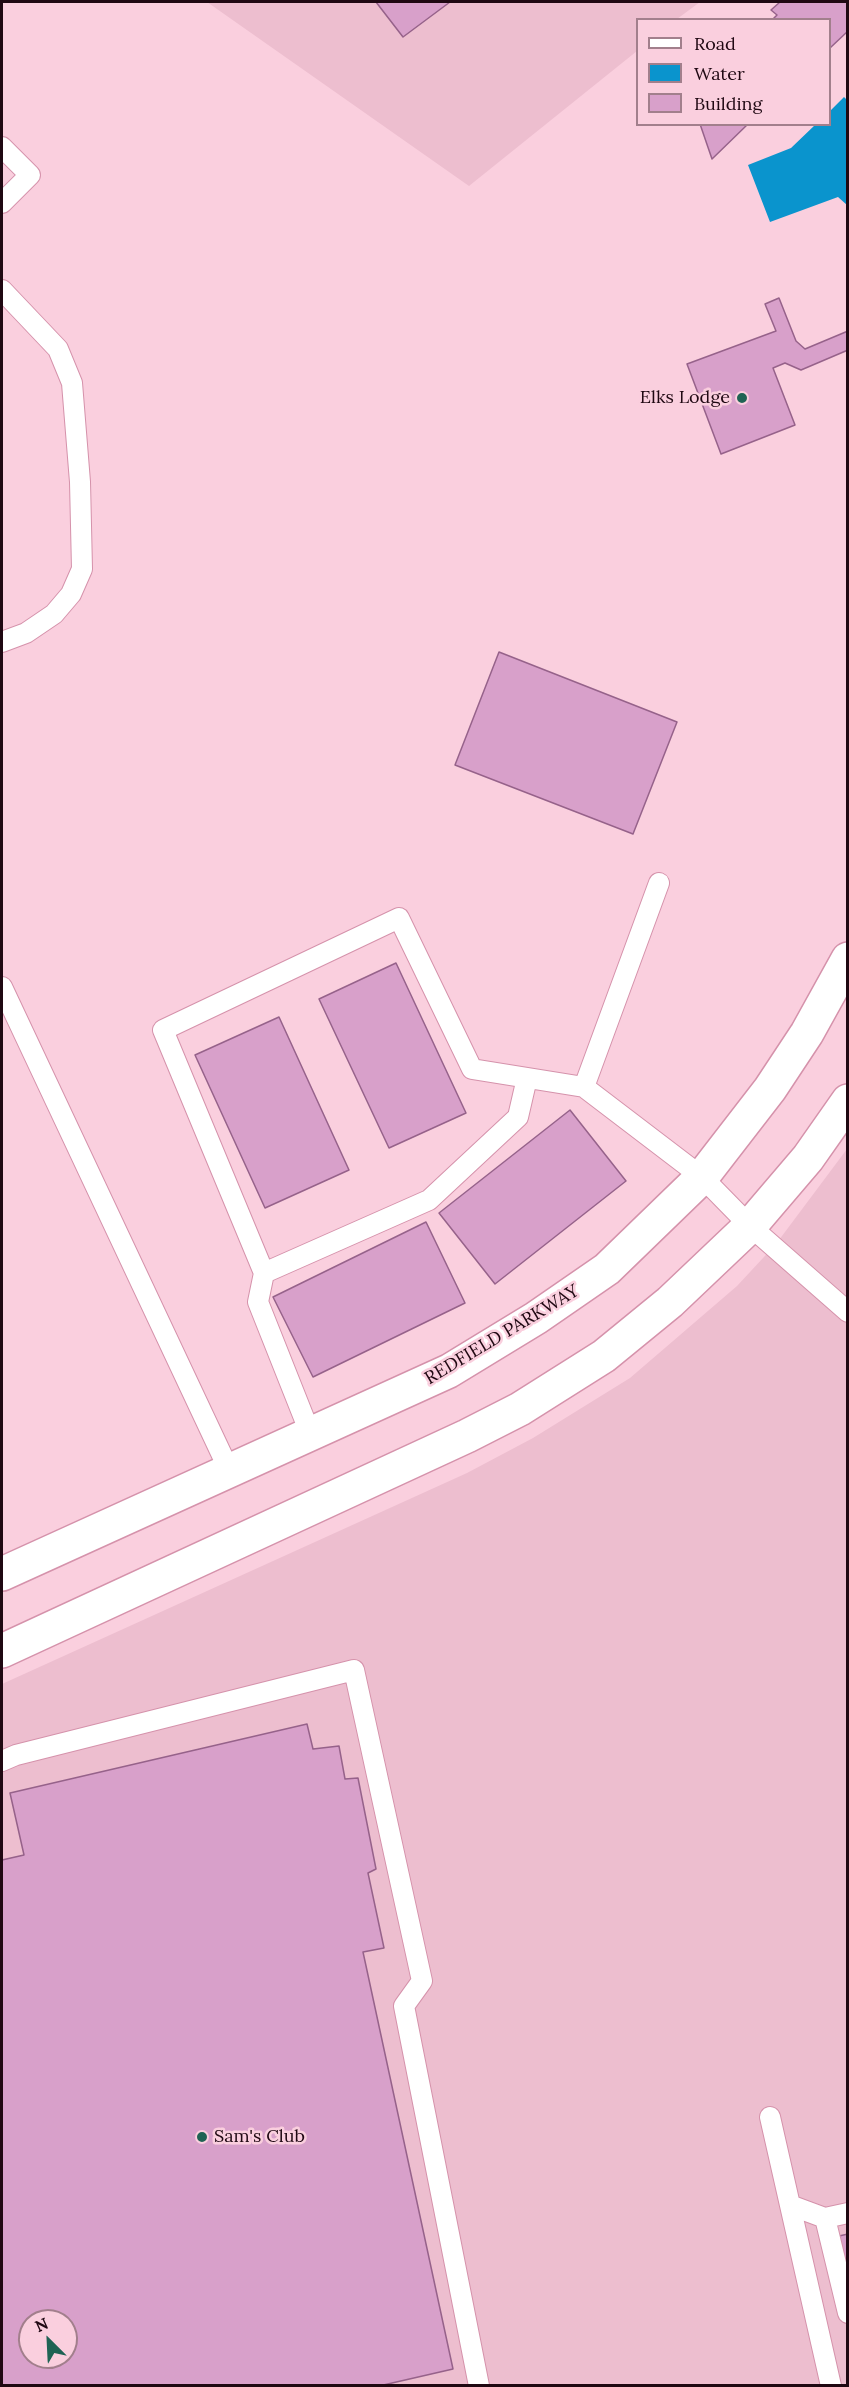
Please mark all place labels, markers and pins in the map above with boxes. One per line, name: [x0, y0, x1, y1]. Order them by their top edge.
place label: Elks Lodge: [640, 387, 730, 409]
marker: Elks Lodge: [735, 391, 749, 405]
place label: Sam's Club: [214, 2126, 305, 2148]
marker: Sam's Club: [195, 2130, 209, 2144]

